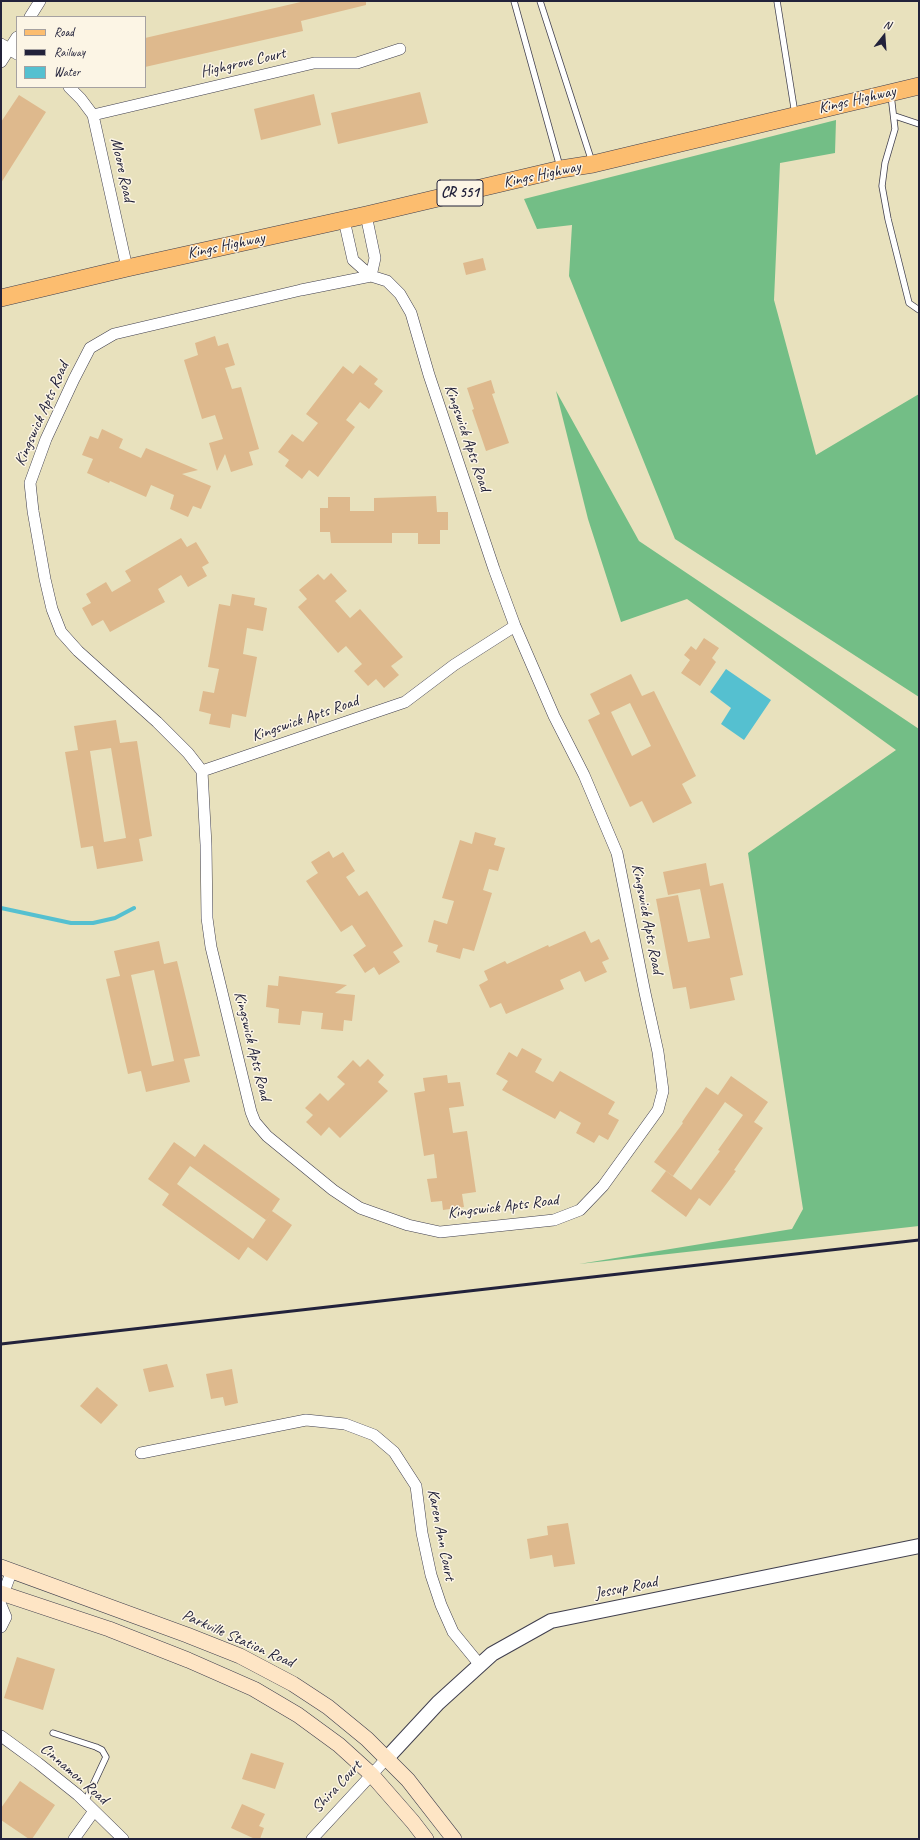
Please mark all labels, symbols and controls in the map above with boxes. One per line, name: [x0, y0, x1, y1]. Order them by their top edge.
legend: [16, 16, 146, 88]
north arrow: [864, 16, 904, 56]
text: N: [882, 17, 893, 32]
text: Road: [54, 24, 74, 40]
text: Railway: [54, 44, 85, 60]
street label: Highgrove Court: [199, 44, 287, 82]
text: Water: [54, 64, 80, 80]
street label: Kings Highway: [817, 82, 897, 118]
street label: Moore Road: [106, 136, 138, 204]
street label: Kings Highway: [502, 157, 582, 193]
road number: CR 551: [437, 180, 483, 206]
street label: Kings Highway: [186, 228, 266, 264]
street label: Kingswick Apts Road: [11, 359, 73, 469]
street label: Kingswick Apts Road: [440, 382, 494, 494]
street label: Kingswick Apts Road: [249, 692, 361, 746]
street label: Kingswick Apts Road: [627, 862, 667, 976]
street label: Kingswick Apts Road: [229, 990, 275, 1102]
street label: Kingswick Apts Road: [446, 1191, 560, 1223]
street label: Karen Ann Court: [423, 1488, 459, 1582]
street label: Jessup Road: [593, 1573, 659, 1603]
street label: Parkville Station Road: [179, 1606, 297, 1672]
street label: Cinnamon Road: [36, 1739, 112, 1809]
street label: Shira Court: [308, 1757, 366, 1817]

